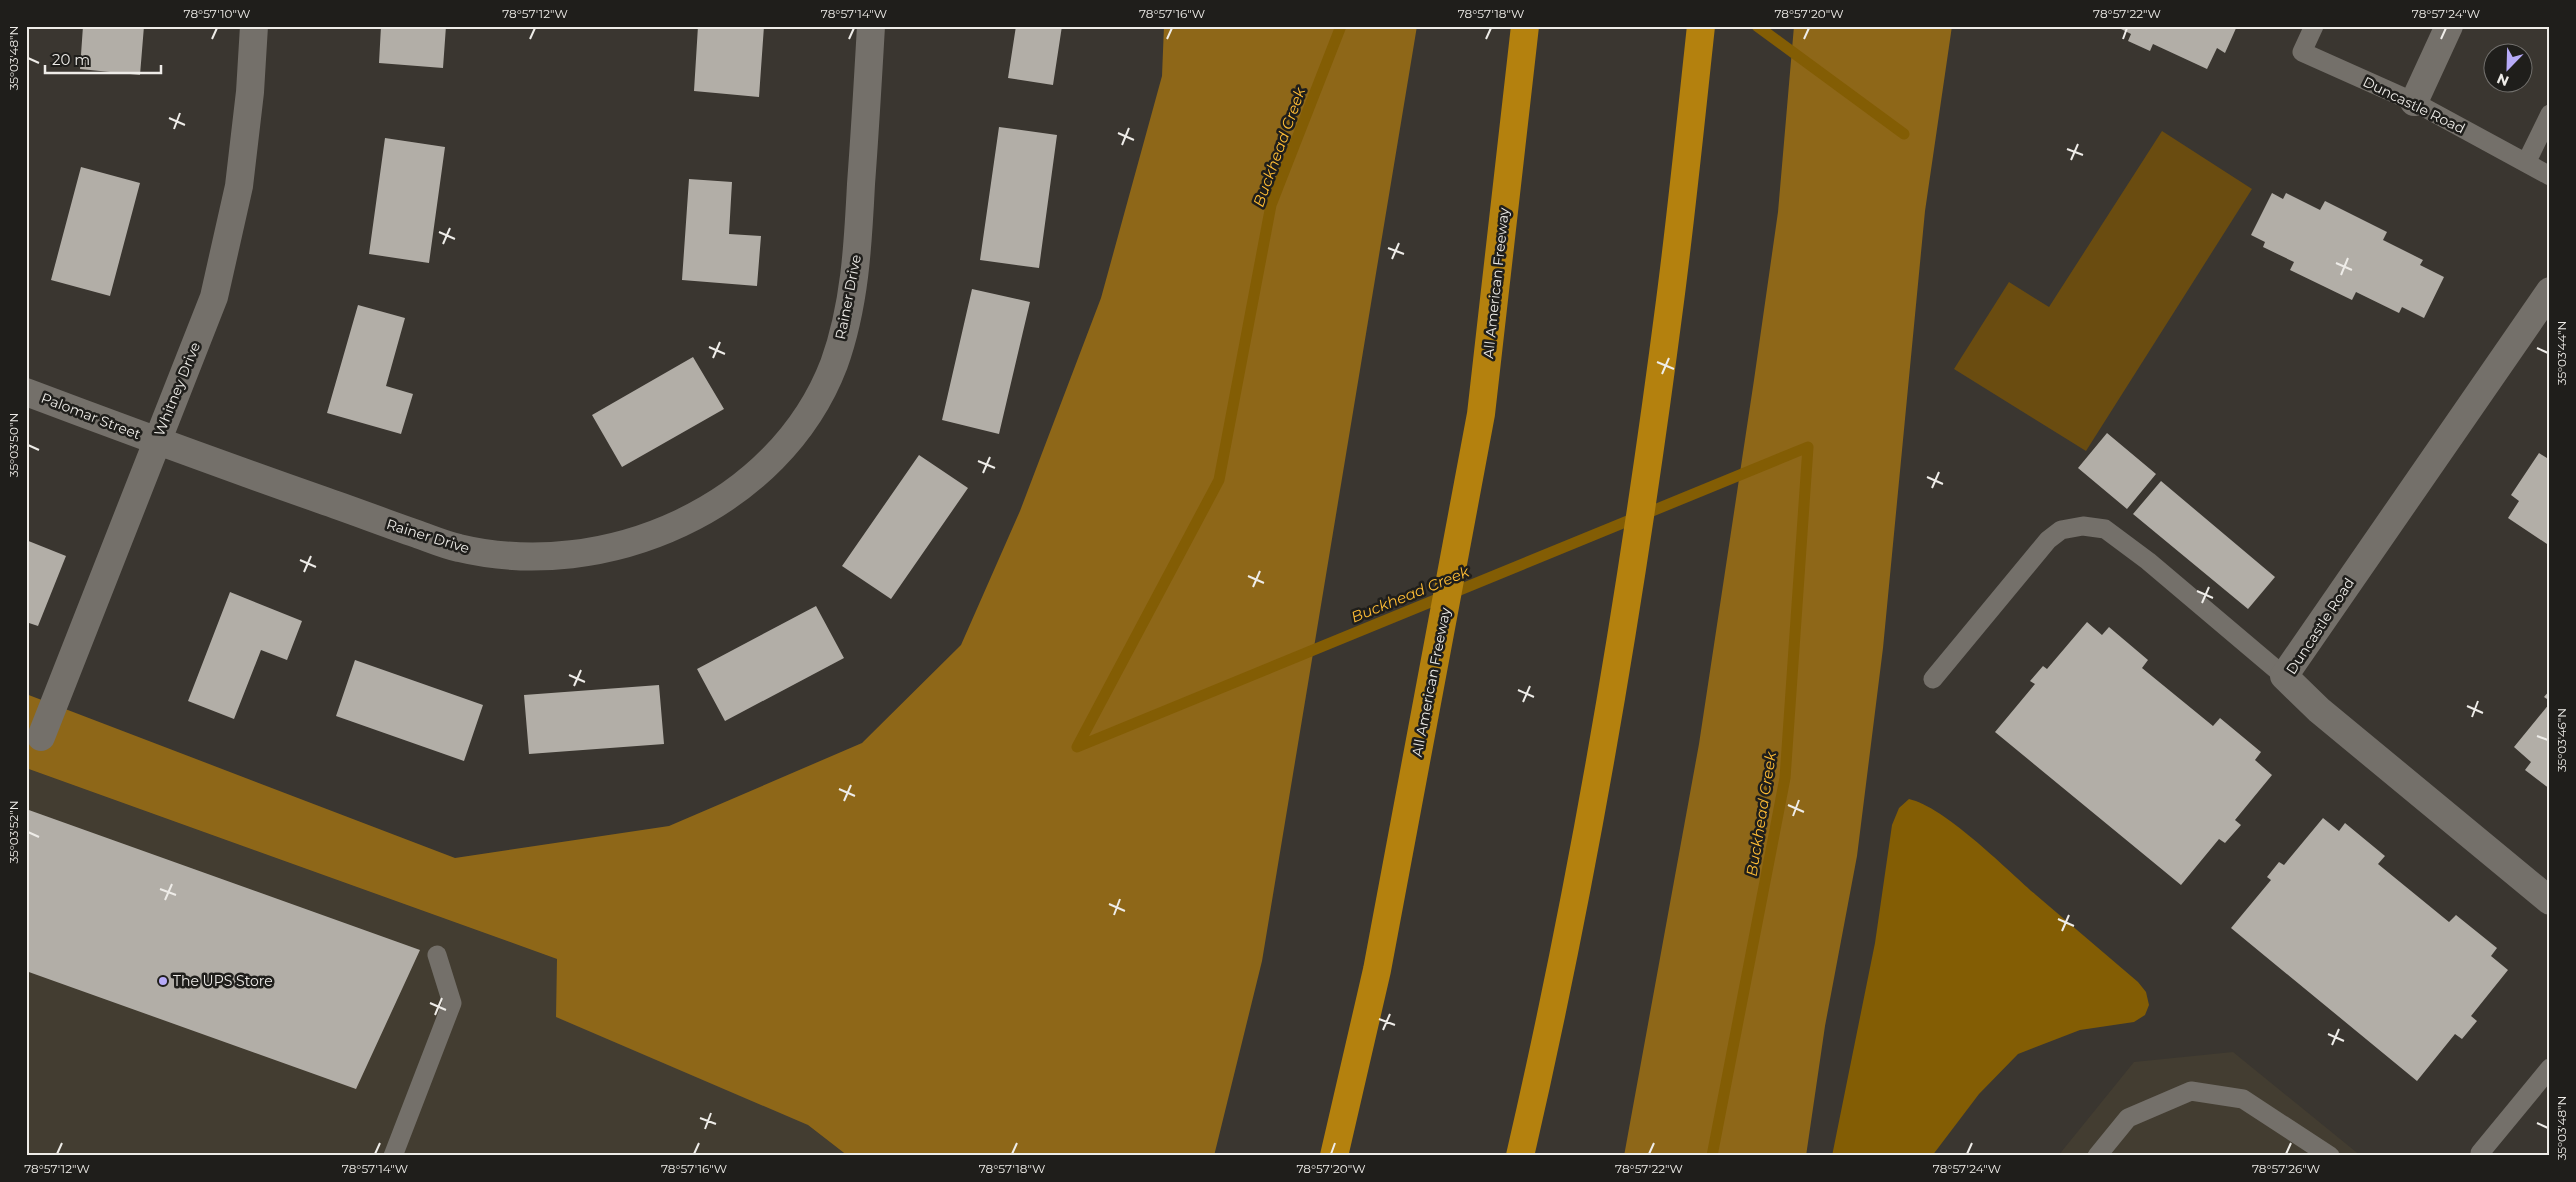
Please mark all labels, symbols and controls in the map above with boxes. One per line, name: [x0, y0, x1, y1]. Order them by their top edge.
text: 78°57'10"W: [184, 6, 250, 21]
text: 78°57'12"W: [502, 6, 568, 21]
text: 78°57'14"W: [821, 6, 887, 21]
text: 78°57'16"W: [1139, 6, 1205, 21]
text: 78°57'18"W: [1458, 6, 1524, 21]
text: 78°57'20"W: [1774, 6, 1844, 21]
text: 78°57'22"W: [2093, 6, 2161, 21]
text: 78°57'24"W: [2412, 6, 2480, 21]
text: 35°03'48"N: [6, 26, 21, 90]
scale bar: [45, 42, 161, 74]
north arrow: [2484, 42, 2534, 92]
text: 20 m: [52, 50, 90, 69]
text: N: [2494, 69, 2512, 90]
street label: Duncastle Road: [2360, 72, 2468, 138]
water label: Buckhead Creek: [1249, 84, 1310, 209]
street label: All American Freeway: [1479, 206, 1513, 359]
street label: Rainer Drive: [831, 253, 865, 341]
text: 35°03'44"N: [2554, 321, 2569, 385]
street label: Whitney Drive: [150, 339, 204, 439]
street label: Palomar Street: [39, 389, 144, 443]
text: 35°03'50"N: [6, 413, 21, 477]
street label: Rainer Drive: [384, 515, 472, 557]
water label: Buckhead Creek: [1348, 561, 1473, 626]
street label: Duncastle Road: [2282, 574, 2358, 678]
street label: All American Freeway: [1408, 605, 1454, 758]
text: 35°03'46"N: [2554, 708, 2569, 772]
water label: Buckhead Creek: [1742, 749, 1780, 878]
text: 35°03'52"N: [6, 800, 21, 864]
place label: The UPS Store: [173, 972, 273, 990]
marker: The UPS Store: [157, 975, 169, 987]
text: 35°03'48"N: [2554, 1096, 2569, 1160]
text: 78°57'12"W: [24, 1161, 90, 1176]
text: 78°57'14"W: [342, 1161, 408, 1176]
text: 78°57'16"W: [661, 1161, 727, 1176]
text: 78°57'18"W: [979, 1161, 1045, 1176]
text: 78°57'20"W: [1296, 1161, 1366, 1176]
text: 78°57'22"W: [1615, 1161, 1683, 1176]
text: 78°57'24"W: [1933, 1161, 2001, 1176]
text: 78°57'26"W: [2252, 1161, 2320, 1176]

